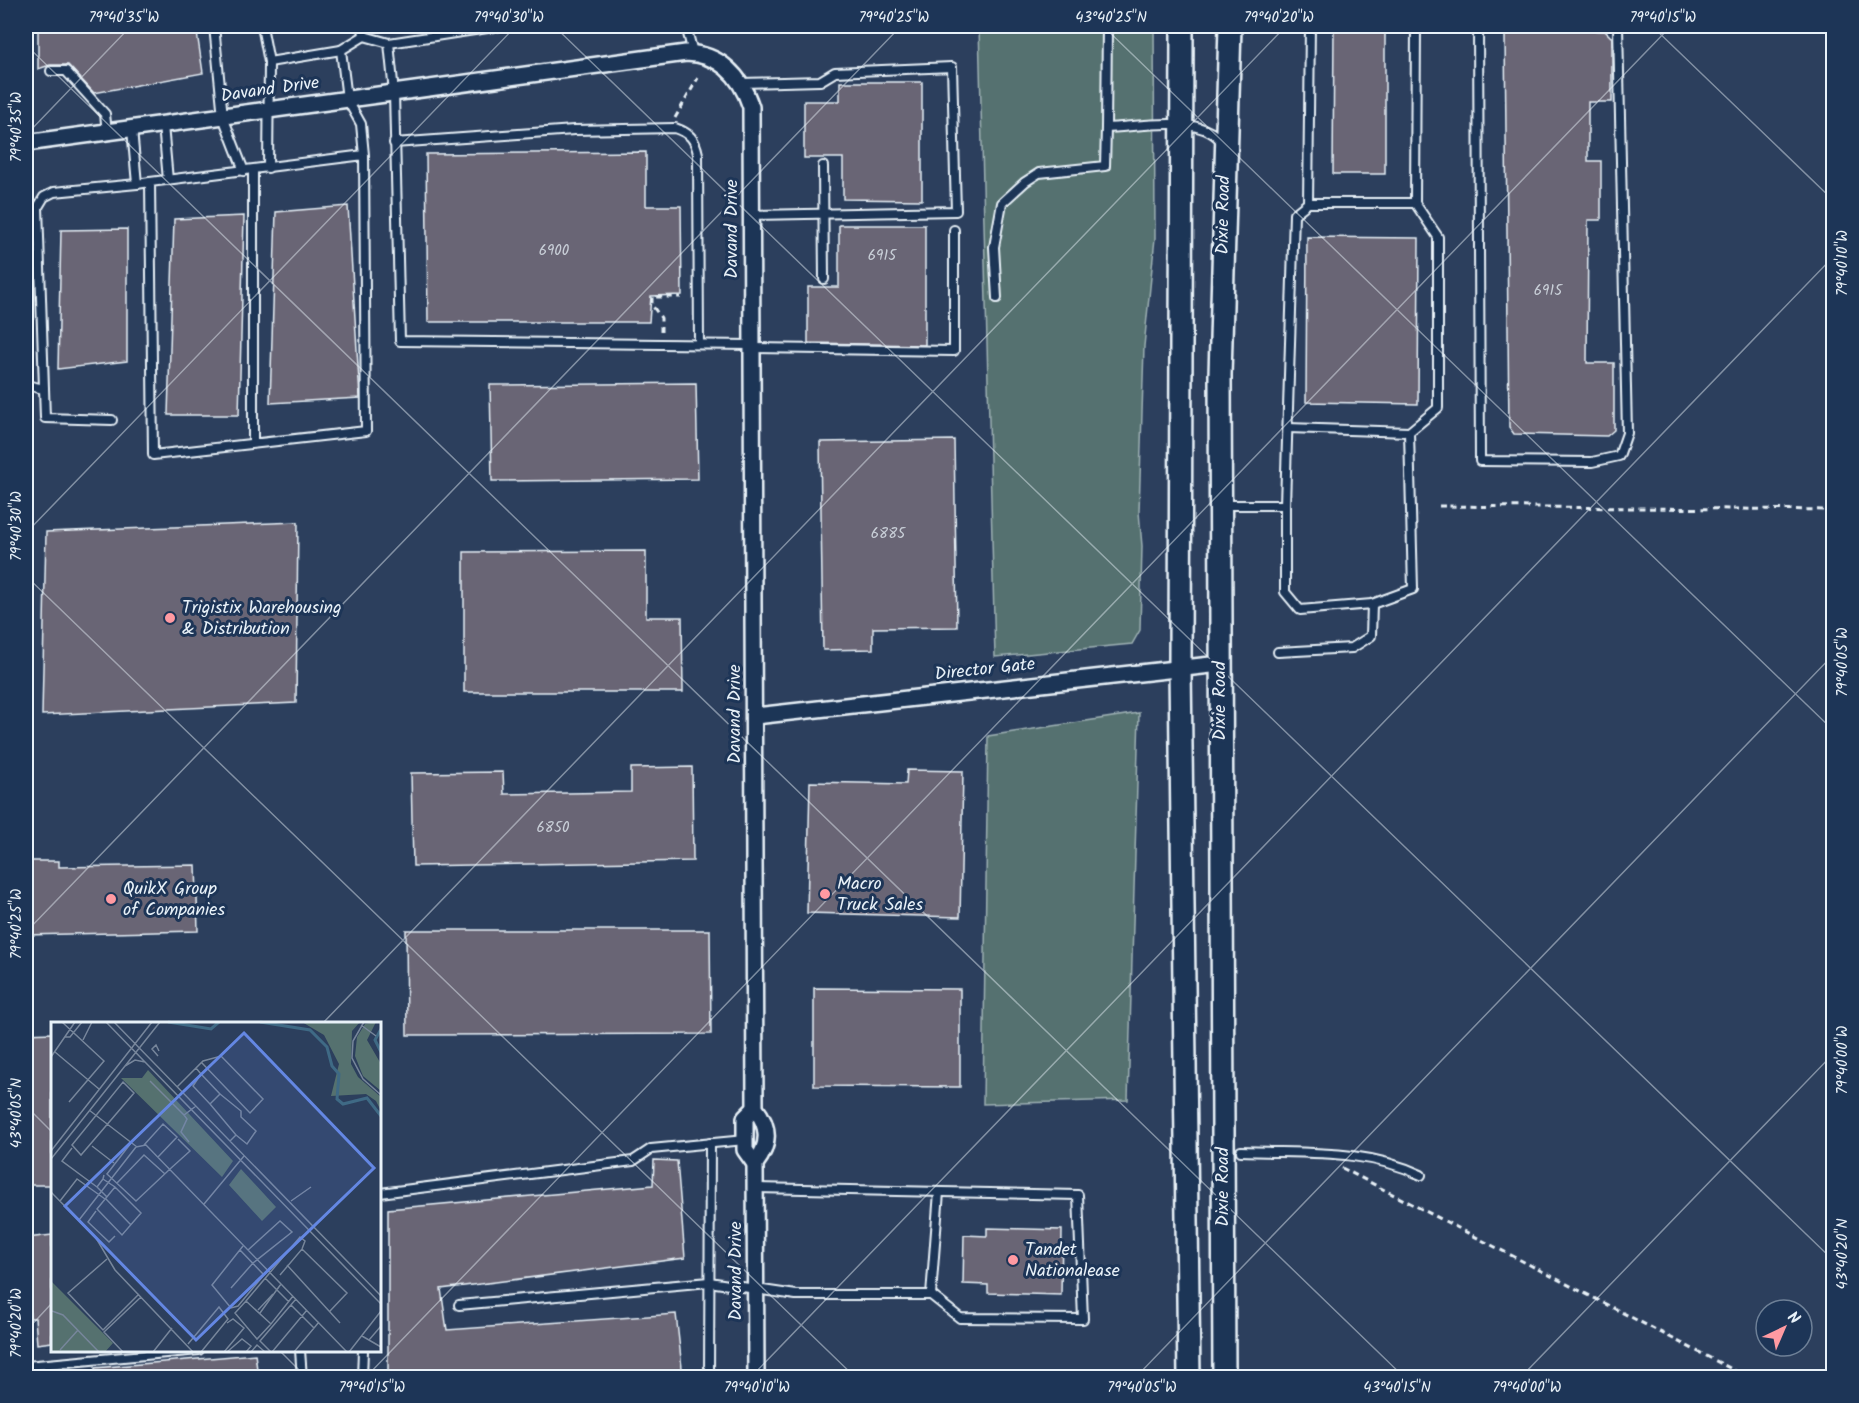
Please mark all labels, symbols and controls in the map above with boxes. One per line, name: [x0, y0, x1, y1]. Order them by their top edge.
text: 79°40'35"W: [89, 6, 160, 30]
text: 79°40'30"W: [474, 6, 544, 30]
text: 79°40'25"W: [859, 6, 930, 30]
text: 43°40'25"N: [1075, 6, 1147, 30]
text: 79°40'20"W: [1244, 6, 1314, 30]
text: 79°40'15"W: [1630, 6, 1697, 30]
street label: Davand Drive: [219, 69, 321, 111]
text: 79°40'35"W: [5, 91, 29, 162]
street label: Dixie Road: [1209, 174, 1239, 255]
street label: Davand Drive: [718, 179, 747, 279]
text: 79°40'10"W: [1831, 230, 1855, 296]
house number: 6900: [539, 239, 570, 263]
house number: 6915: [868, 244, 897, 268]
house number: 6915: [1534, 279, 1563, 303]
text: 79°40'30"W: [5, 491, 29, 561]
house number: 6885: [871, 522, 906, 546]
place label: Trigistix Warehousing & Distribution: [182, 594, 342, 644]
marker: Trigistix Warehousing & Distribution: [163, 611, 177, 625]
text: 79°40'05"W: [1831, 627, 1855, 697]
street label: Director Gate: [933, 650, 1037, 690]
street label: Dixie Road: [1206, 660, 1235, 741]
street label: Davand Drive: [721, 664, 750, 764]
house number: 6850: [537, 816, 570, 840]
place label: Macro Truck Sales: [837, 870, 923, 920]
place label: QuikX Group of Companies: [123, 875, 225, 925]
marker: Macro Truck Sales: [818, 887, 832, 901]
text: 79°40'25"W: [5, 888, 29, 959]
marker: QuikX Group of Companies: [104, 892, 118, 906]
inset map: [51, 1022, 381, 1352]
text: 79°40'00"W: [1831, 1025, 1855, 1094]
text: 43°40'05"N: [5, 1078, 29, 1148]
street label: Dixie Road: [1209, 1146, 1238, 1227]
text: 43°40'20"N: [1831, 1218, 1855, 1290]
street label: Davand Drive: [722, 1221, 751, 1321]
place label: Tandet Nationalease: [1025, 1236, 1120, 1286]
marker: Tandet Nationalease: [1006, 1253, 1020, 1267]
text: 79°40'20"W: [5, 1288, 29, 1358]
north arrow: [1754, 1298, 1814, 1358]
text: N: [1781, 1306, 1806, 1331]
text: 79°40'15"W: [339, 1376, 406, 1400]
text: 79°40'10"W: [724, 1376, 790, 1400]
text: 79°40'05"W: [1107, 1376, 1177, 1400]
text: 43°40'15"N: [1363, 1376, 1431, 1400]
text: 79°40'00"W: [1493, 1376, 1562, 1400]

